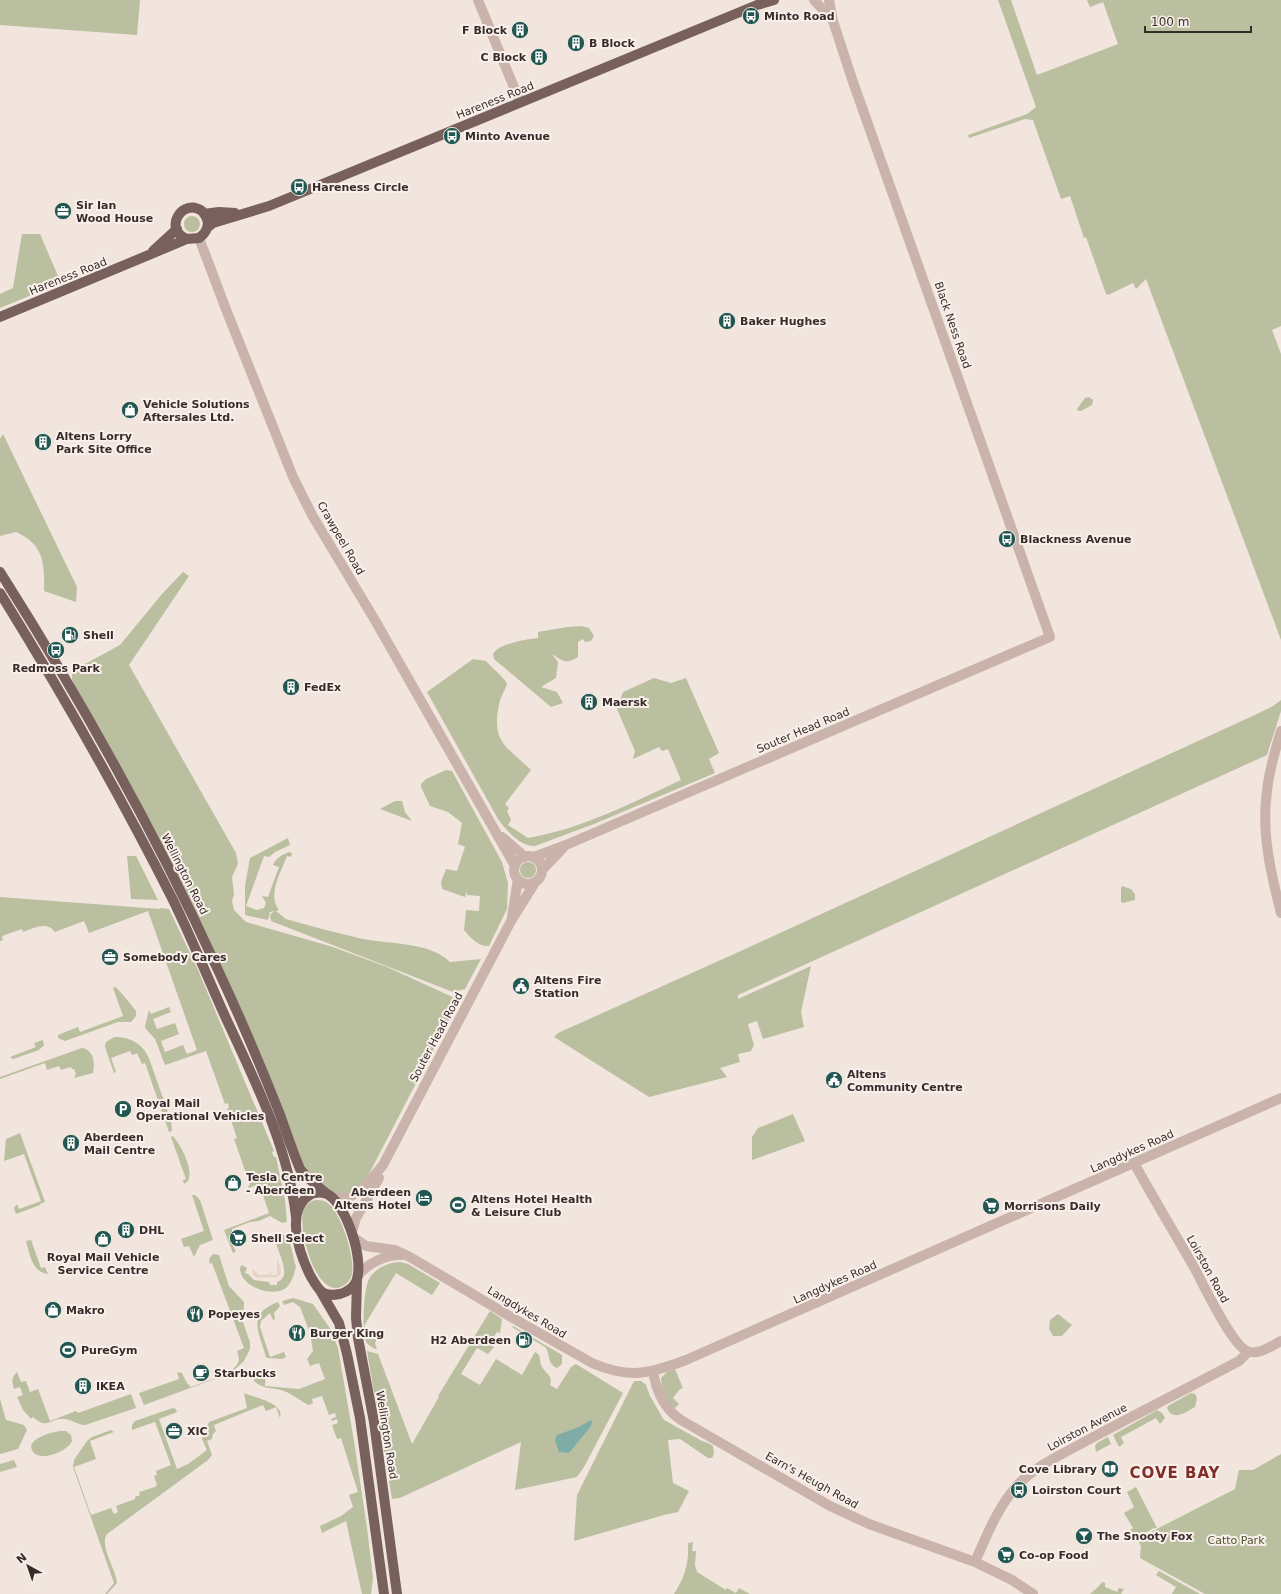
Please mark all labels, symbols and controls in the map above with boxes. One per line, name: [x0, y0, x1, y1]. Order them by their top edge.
bus stop icon: Minto Road: [741, 6, 761, 26]
scale bar: [1145, 8, 1251, 34]
place label: Minto Road: [764, 10, 835, 23]
text: 100 m: [1151, 15, 1189, 29]
building icon: F Block: [510, 20, 530, 40]
place label: F Block: [462, 24, 508, 37]
building icon: B Block: [566, 33, 586, 53]
place label: B Block: [589, 37, 635, 50]
building icon: C Block: [529, 47, 549, 67]
place label: C Block: [481, 51, 527, 64]
street label: Hareness Road: [455, 79, 536, 122]
bus stop icon: Minto Avenue: [442, 126, 462, 146]
place label: Minto Avenue: [465, 130, 550, 143]
bus stop icon: Hareness Circle: [289, 177, 309, 197]
place label: Hareness Circle: [312, 181, 409, 194]
place label: Sir Ian Wood House: [76, 199, 153, 225]
office icon: Sir Ian Wood House: [53, 201, 73, 221]
street label: Hareness Road: [28, 255, 109, 298]
street label: Black Ness Road: [932, 280, 973, 370]
building icon: Baker Hughes: [717, 311, 737, 331]
place label: Baker Hughes: [740, 315, 827, 328]
place label: Vehicle Solutions Aftersales Ltd.: [143, 398, 250, 424]
shop icon: Vehicle Solutions Aftersales Ltd.: [120, 400, 140, 420]
place label: Altens Lorry Park Site Office: [56, 430, 152, 456]
building icon: Altens Lorry Park Site Office: [33, 432, 53, 452]
street label: Crawpeel Road: [314, 499, 367, 577]
bus stop icon: Blackness Avenue: [997, 529, 1017, 549]
place label: Blackness Avenue: [1020, 533, 1132, 546]
fuel station icon: Shell: [60, 625, 80, 645]
place label: Shell: [83, 629, 114, 642]
bus stop icon: Redmoss Park: [46, 640, 66, 660]
place label: Redmoss Park: [12, 662, 101, 675]
building icon: FedEx: [281, 677, 301, 697]
place label: FedEx: [304, 681, 341, 694]
building icon: Maersk: [579, 692, 599, 712]
place label: Maersk: [602, 696, 648, 709]
street label: Souter Head Road: [755, 705, 852, 756]
street label: Wellington Road: [159, 832, 211, 917]
office icon: Somebody Cares: [100, 947, 120, 967]
place label: Somebody Cares: [123, 951, 227, 964]
place label: Altens Fire Station: [534, 974, 601, 1000]
public building icon: Altens Fire Station: [511, 976, 531, 996]
street label: Souter Head Road: [407, 990, 466, 1084]
place label: Altens Community Centre: [847, 1068, 963, 1094]
public building icon: Altens Community Centre: [824, 1070, 844, 1090]
place label: Royal Mail Operational Vehicles: [136, 1097, 265, 1123]
parking icon: Royal Mail Operational Vehicles: [113, 1099, 133, 1119]
street label: Langdykes Road: [1088, 1127, 1176, 1176]
place label: Aberdeen Mail Centre: [84, 1131, 155, 1157]
building icon: Aberdeen Mail Centre: [61, 1133, 81, 1153]
place label: Tesla Centre - Aberdeen: [246, 1171, 323, 1197]
shop icon: Tesla Centre - Aberdeen: [223, 1173, 243, 1193]
place label: Aberdeen Altens Hotel: [335, 1186, 411, 1212]
hotel icon: Aberdeen Altens Hotel: [414, 1188, 434, 1208]
place label: Altens Hotel Health & Leisure Club: [471, 1193, 592, 1219]
sports icon: Altens Hotel Health & Leisure Club: [448, 1195, 468, 1215]
supermarket icon: Morrisons Daily: [981, 1196, 1001, 1216]
place label: Morrisons Daily: [1004, 1200, 1101, 1213]
building icon: DHL: [116, 1220, 136, 1240]
place label: DHL: [139, 1224, 164, 1237]
supermarket icon: Shell Select: [228, 1228, 248, 1248]
shop icon: Royal Mail Vehicle Service Centre: [93, 1229, 113, 1249]
place label: Shell Select: [251, 1232, 324, 1245]
street label: Loirston Road: [1184, 1233, 1231, 1305]
place label: Royal Mail Vehicle Service Centre: [47, 1251, 159, 1277]
street label: Langdykes Road: [791, 1258, 879, 1307]
street label: Langdykes Road: [485, 1284, 569, 1341]
shop icon: Makro: [43, 1300, 63, 1320]
place label: Makro: [66, 1304, 105, 1317]
restaurant icon: Popeyes: [185, 1304, 205, 1324]
place label: Popeyes: [208, 1308, 261, 1321]
restaurant icon: Burger King: [287, 1323, 307, 1343]
place label: Burger King: [310, 1327, 384, 1340]
fuel station icon: H2 Aberdeen: [514, 1330, 534, 1350]
place label: H2 Aberdeen: [430, 1334, 511, 1347]
sports icon: PureGym: [58, 1340, 78, 1360]
place label: PureGym: [81, 1344, 137, 1357]
cafe icon: Starbucks: [191, 1363, 211, 1383]
place label: Starbucks: [214, 1367, 277, 1380]
building icon: IKEA: [73, 1376, 93, 1396]
place label: IKEA: [96, 1380, 125, 1393]
street label: Wellington Road: [373, 1390, 400, 1480]
street label: Loirston Avenue: [1045, 1401, 1129, 1454]
office icon: XIC: [164, 1421, 184, 1441]
place label: XIC: [187, 1425, 208, 1438]
street label: Earn's Heugh Road: [763, 1449, 861, 1511]
library icon: Cove Library: [1100, 1459, 1120, 1479]
place label: Cove Library: [1019, 1463, 1097, 1476]
district label: COVE BAY: [1130, 1464, 1221, 1482]
bus stop icon: Loirston Court: [1009, 1480, 1029, 1500]
place label: Loirston Court: [1032, 1484, 1121, 1497]
bar icon: The Snooty Fox: [1074, 1526, 1094, 1546]
place label: The Snooty Fox: [1097, 1530, 1192, 1543]
park label: Catto Park: [1207, 1534, 1265, 1547]
supermarket icon: Co-op Food: [996, 1545, 1016, 1565]
north arrow: [8, 1546, 48, 1586]
place label: Co-op Food: [1019, 1549, 1089, 1562]
text: N: [14, 1551, 30, 1567]

